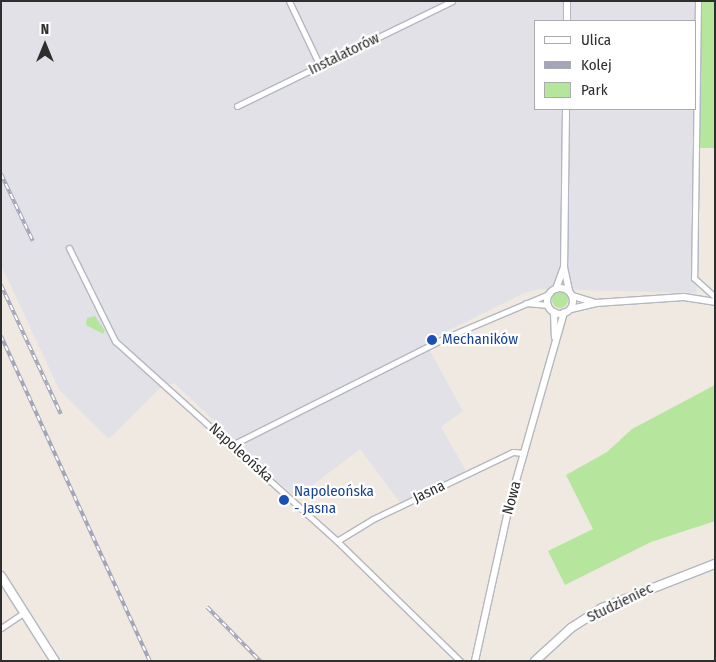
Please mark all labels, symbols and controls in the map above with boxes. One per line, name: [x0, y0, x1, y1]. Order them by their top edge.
north arrow: [20, 20, 70, 70]
legend: [534, 20, 696, 110]
text: N: [41, 21, 49, 38]
street label: Instalatorów: [306, 29, 382, 79]
text: Ulica: [581, 31, 611, 49]
text: Kolej: [581, 56, 612, 74]
text: Park: [581, 81, 608, 99]
place label: Mechaników: [442, 331, 518, 349]
marker: Mechaników: [426, 334, 438, 346]
street label: Napoleońska: [205, 420, 277, 486]
street label: Jasna: [410, 477, 448, 507]
street label: Nowa: [499, 479, 525, 517]
place label: Napoleońska - Jasna: [294, 482, 374, 517]
marker: Napoleońska - Jasna: [278, 494, 290, 506]
street label: Studzieniec: [584, 579, 656, 627]

